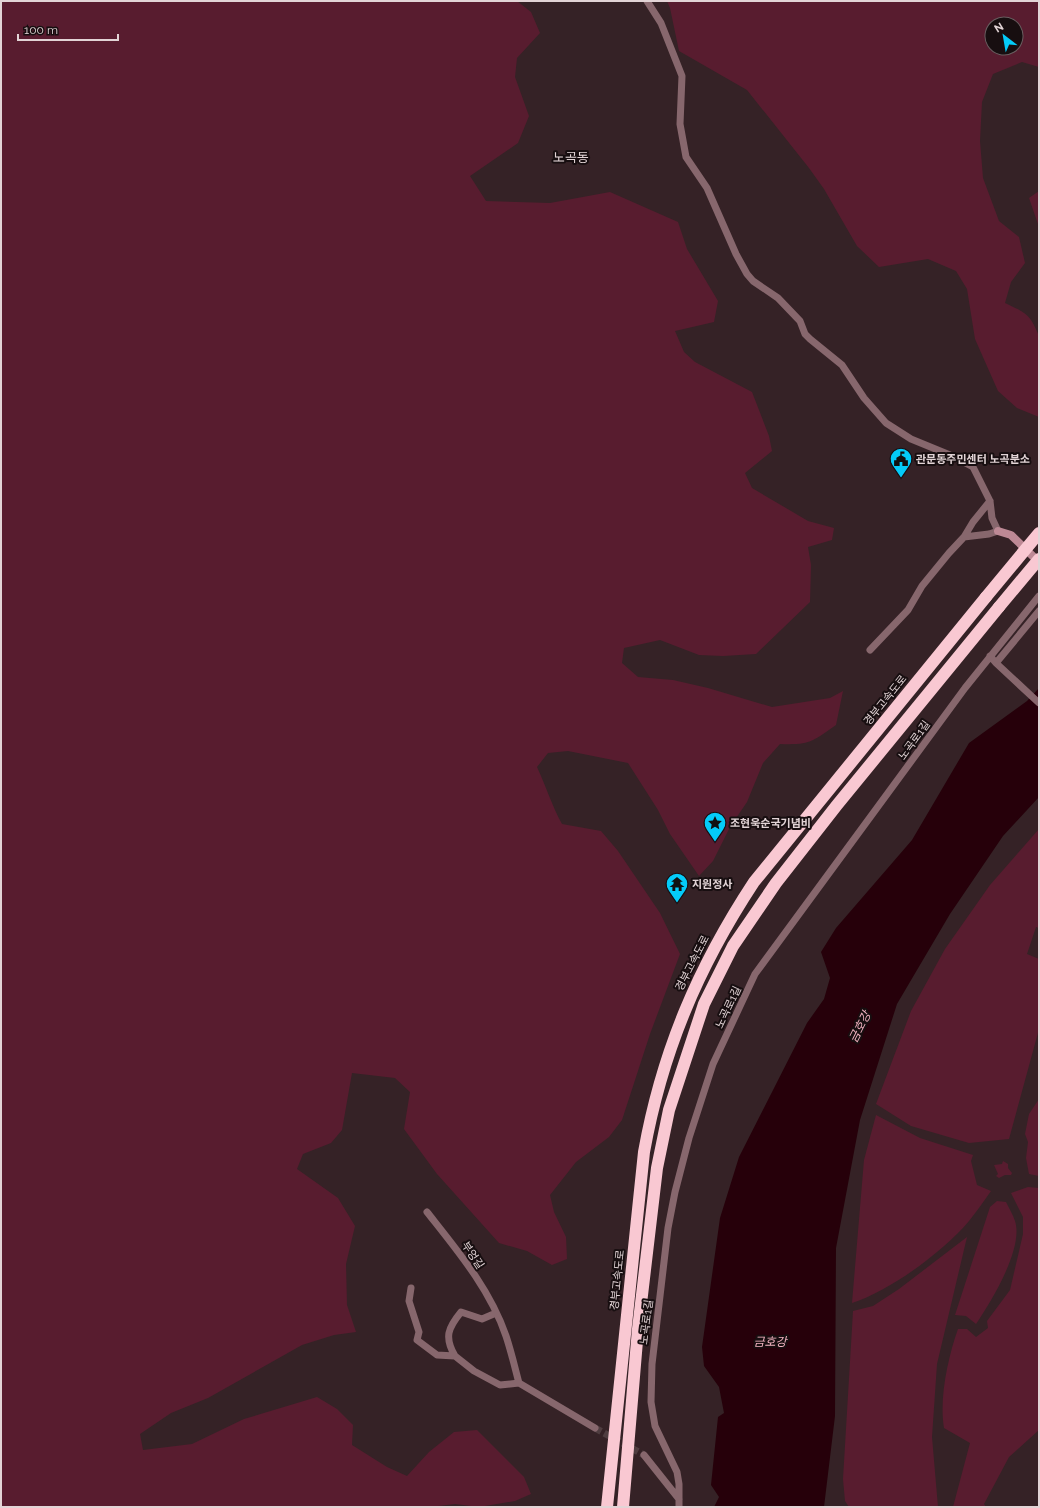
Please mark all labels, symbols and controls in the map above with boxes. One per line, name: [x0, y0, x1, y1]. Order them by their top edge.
scale bar: [18, 16, 118, 42]
north arrow: [984, 16, 1024, 56]
text: N: [992, 20, 1006, 36]
text: 100 m: [24, 23, 58, 37]
district label: 노곡동: [553, 150, 589, 165]
public building icon: 관문동주민센터 노곡분소: [888, 446, 914, 479]
place label: 관문동주민센터 노곡분소: [916, 453, 1030, 466]
street label: 경부고속도로: [861, 673, 910, 728]
street label: 노곡로1길: [896, 718, 933, 762]
place icon: 조현욱순국기념비: [702, 810, 728, 843]
place label: 조현욱순국기념비: [730, 817, 811, 830]
temple icon: 지원정사: [664, 871, 690, 904]
place label: 지원정사: [692, 878, 732, 891]
street label: 경부고속도로: [673, 933, 712, 993]
street label: 노곡로1길: [713, 984, 744, 1030]
water label: 금호강: [846, 1007, 875, 1045]
street label: 부엉길: [459, 1239, 486, 1272]
street label: 경부고속도로: [608, 1249, 627, 1311]
street label: 노곡로1길: [637, 1299, 656, 1345]
water label: 금호강: [753, 1335, 789, 1349]

